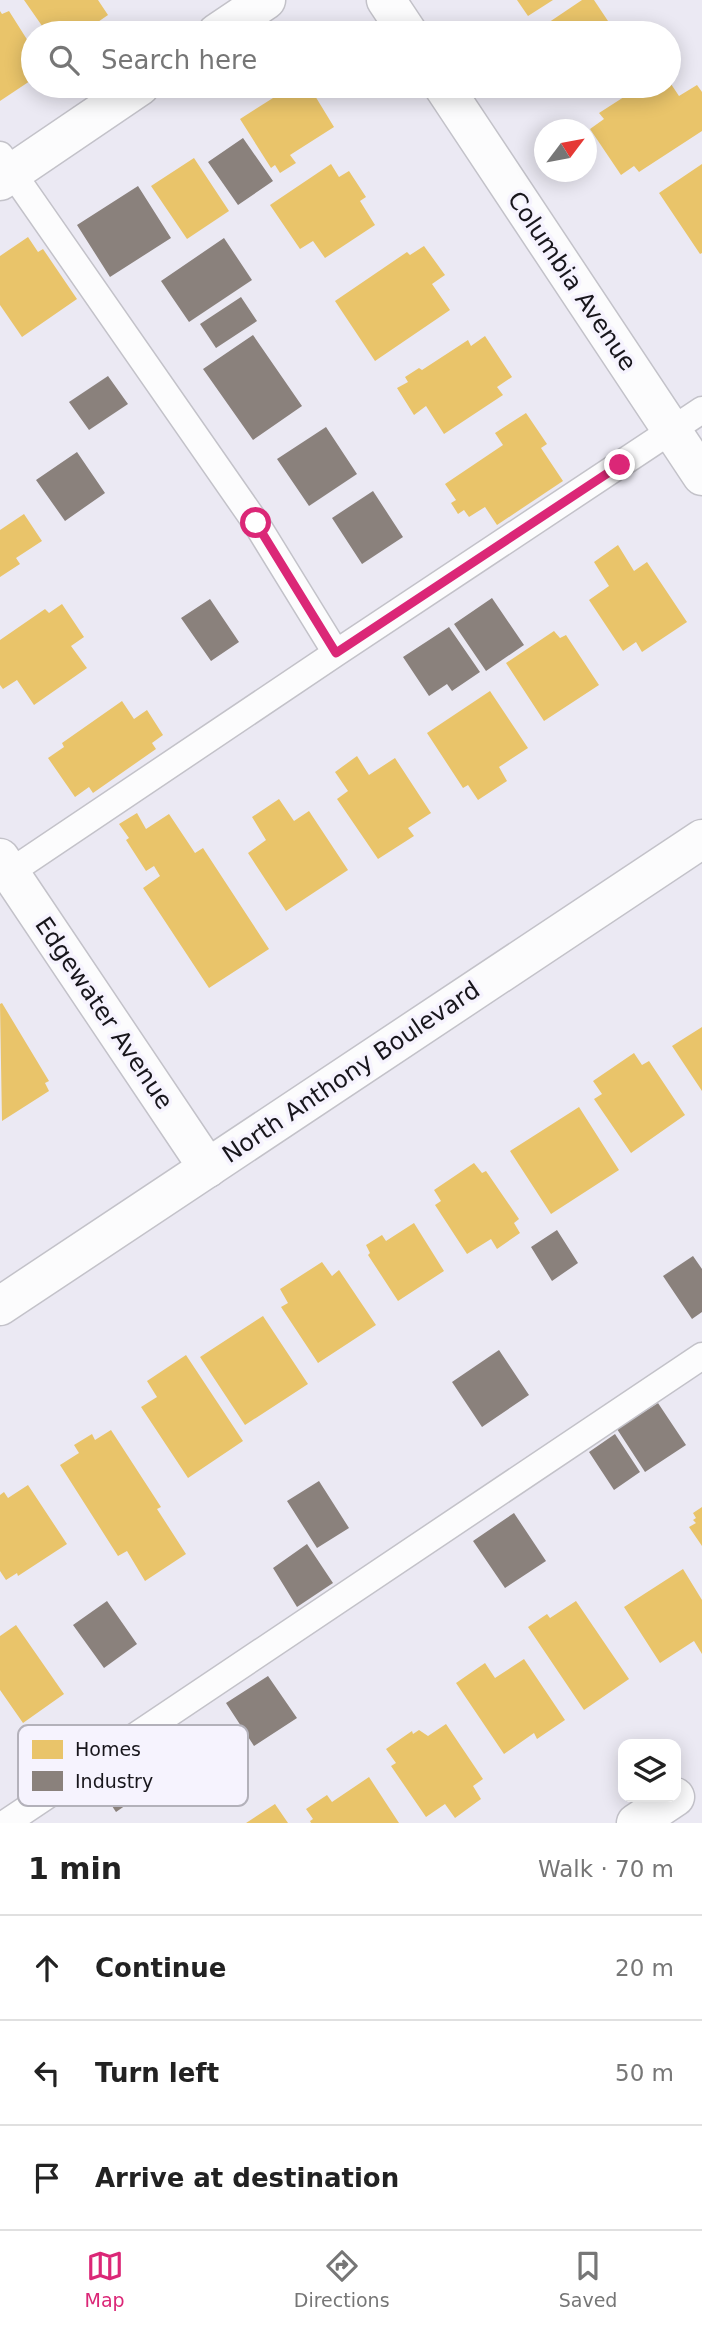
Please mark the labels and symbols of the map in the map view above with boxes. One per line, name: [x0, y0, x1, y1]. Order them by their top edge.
north arrow: [534, 119, 597, 182]
street label: Columbia Avenue: [502, 186, 642, 376]
route end: [604, 449, 635, 480]
route start: [240, 507, 271, 538]
street label: Edgewater Avenue: [29, 912, 179, 1114]
street label: North Anthony Boulevard: [217, 975, 485, 1169]
legend: [18, 1725, 248, 1806]
text: Homes: [75, 1738, 141, 1760]
text: Industry: [75, 1770, 153, 1792]

